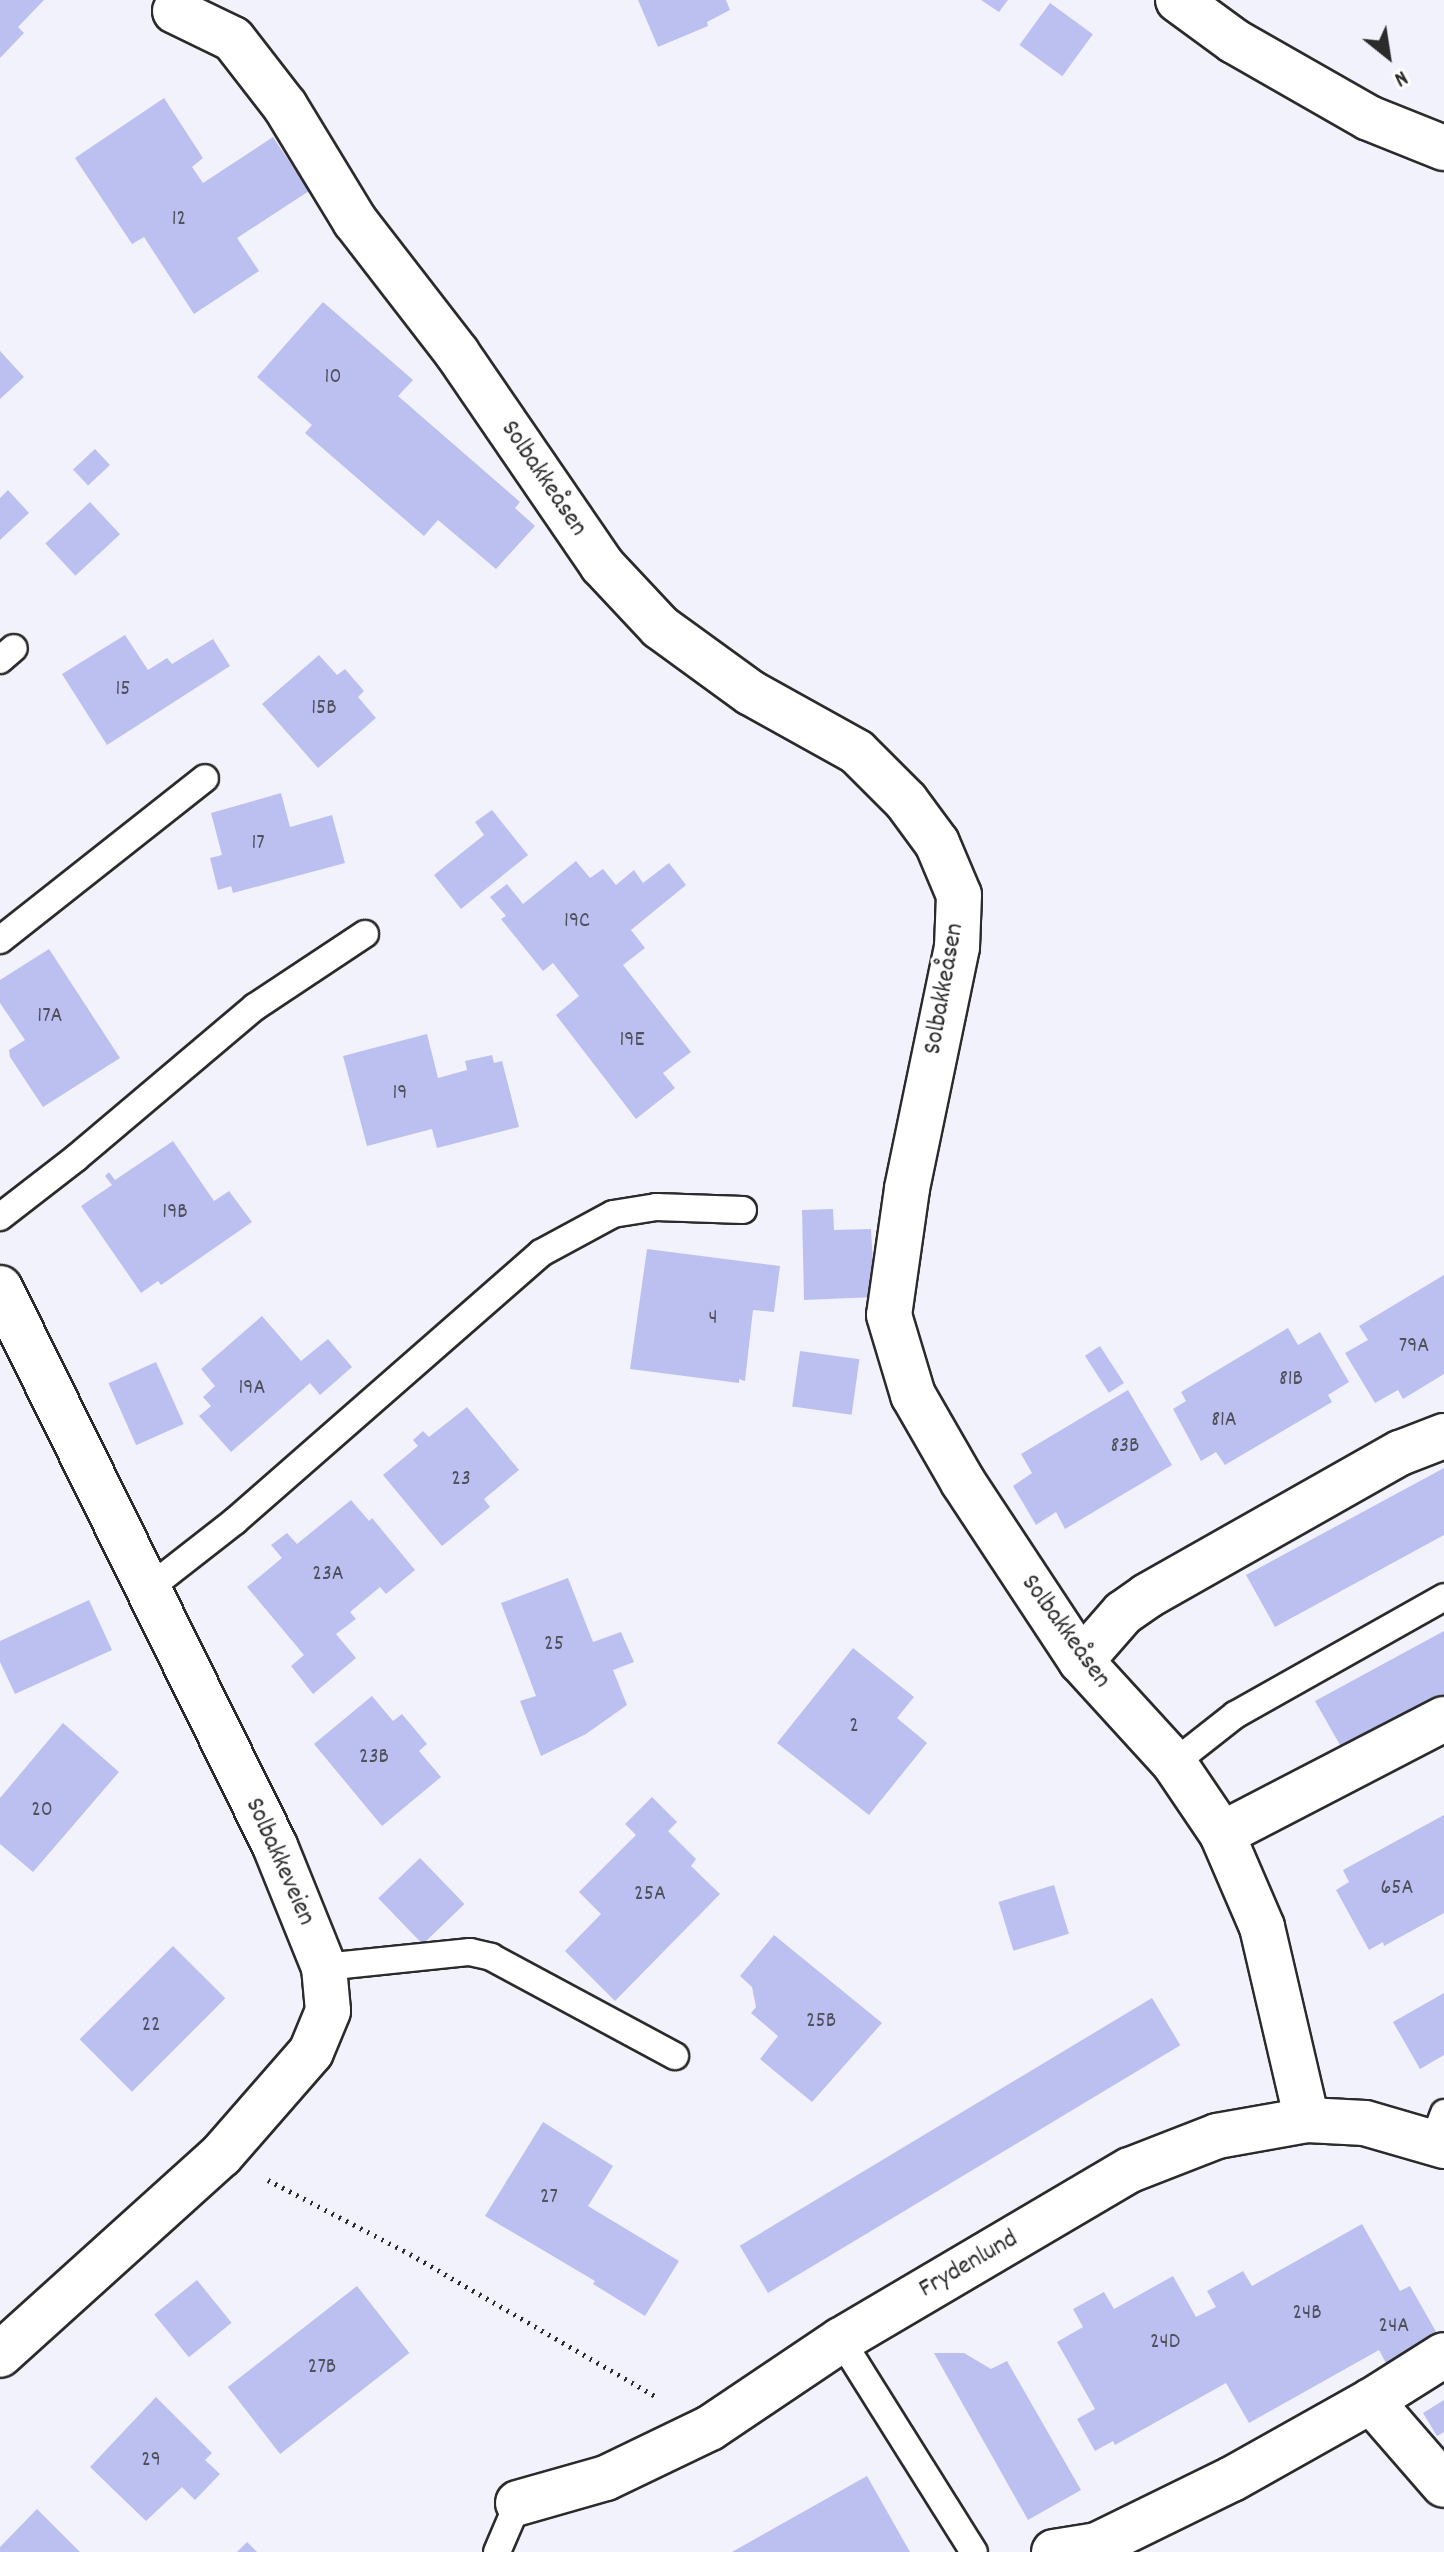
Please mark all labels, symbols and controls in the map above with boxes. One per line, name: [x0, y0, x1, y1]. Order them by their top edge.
north arrow: [1348, 16, 1428, 96]
text: N: [1388, 61, 1413, 93]
house number: 12: [172, 207, 186, 233]
house number: 10: [325, 365, 341, 391]
street label: Solbakkeåsen: [493, 415, 593, 543]
house number: 15: [115, 677, 131, 703]
house number: 15B: [311, 696, 337, 722]
house number: 17: [251, 831, 265, 857]
house number: 19C: [564, 909, 590, 935]
street label: Solbakkeåsen: [918, 921, 972, 1057]
house number: 17A: [37, 1004, 63, 1030]
house number: 19E: [620, 1028, 644, 1054]
house number: 19: [393, 1081, 407, 1107]
house number: 19B: [162, 1200, 188, 1226]
house number: 4: [708, 1306, 718, 1332]
house number: 79A: [1399, 1334, 1429, 1360]
house number: 81B: [1279, 1367, 1303, 1393]
house number: 19A: [239, 1376, 265, 1402]
house number: 81A: [1211, 1408, 1237, 1434]
house number: 83B: [1110, 1434, 1140, 1460]
house number: 23: [451, 1467, 471, 1493]
house number: 23A: [312, 1562, 344, 1588]
street label: Solbakkeåsen: [1013, 1569, 1117, 1695]
house number: 25: [544, 1632, 564, 1658]
house number: 2: [849, 1714, 859, 1740]
house number: 23B: [359, 1745, 389, 1771]
street label: Solbakkeveien: [237, 1794, 321, 1930]
house number: 20: [31, 1798, 53, 1824]
house number: 65A: [1381, 1876, 1413, 1902]
house number: 25A: [634, 1882, 666, 1908]
house number: 25B: [806, 2009, 836, 2035]
house number: 22: [141, 2013, 161, 2039]
house number: 27: [540, 2185, 558, 2211]
street label: Frydenlund: [914, 2224, 1024, 2306]
house number: 24B: [1292, 2301, 1322, 2327]
house number: 24A: [1379, 2314, 1409, 2340]
house number: 24D: [1150, 2330, 1180, 2356]
house number: 27B: [308, 2355, 336, 2381]
house number: 29: [141, 2448, 161, 2474]

